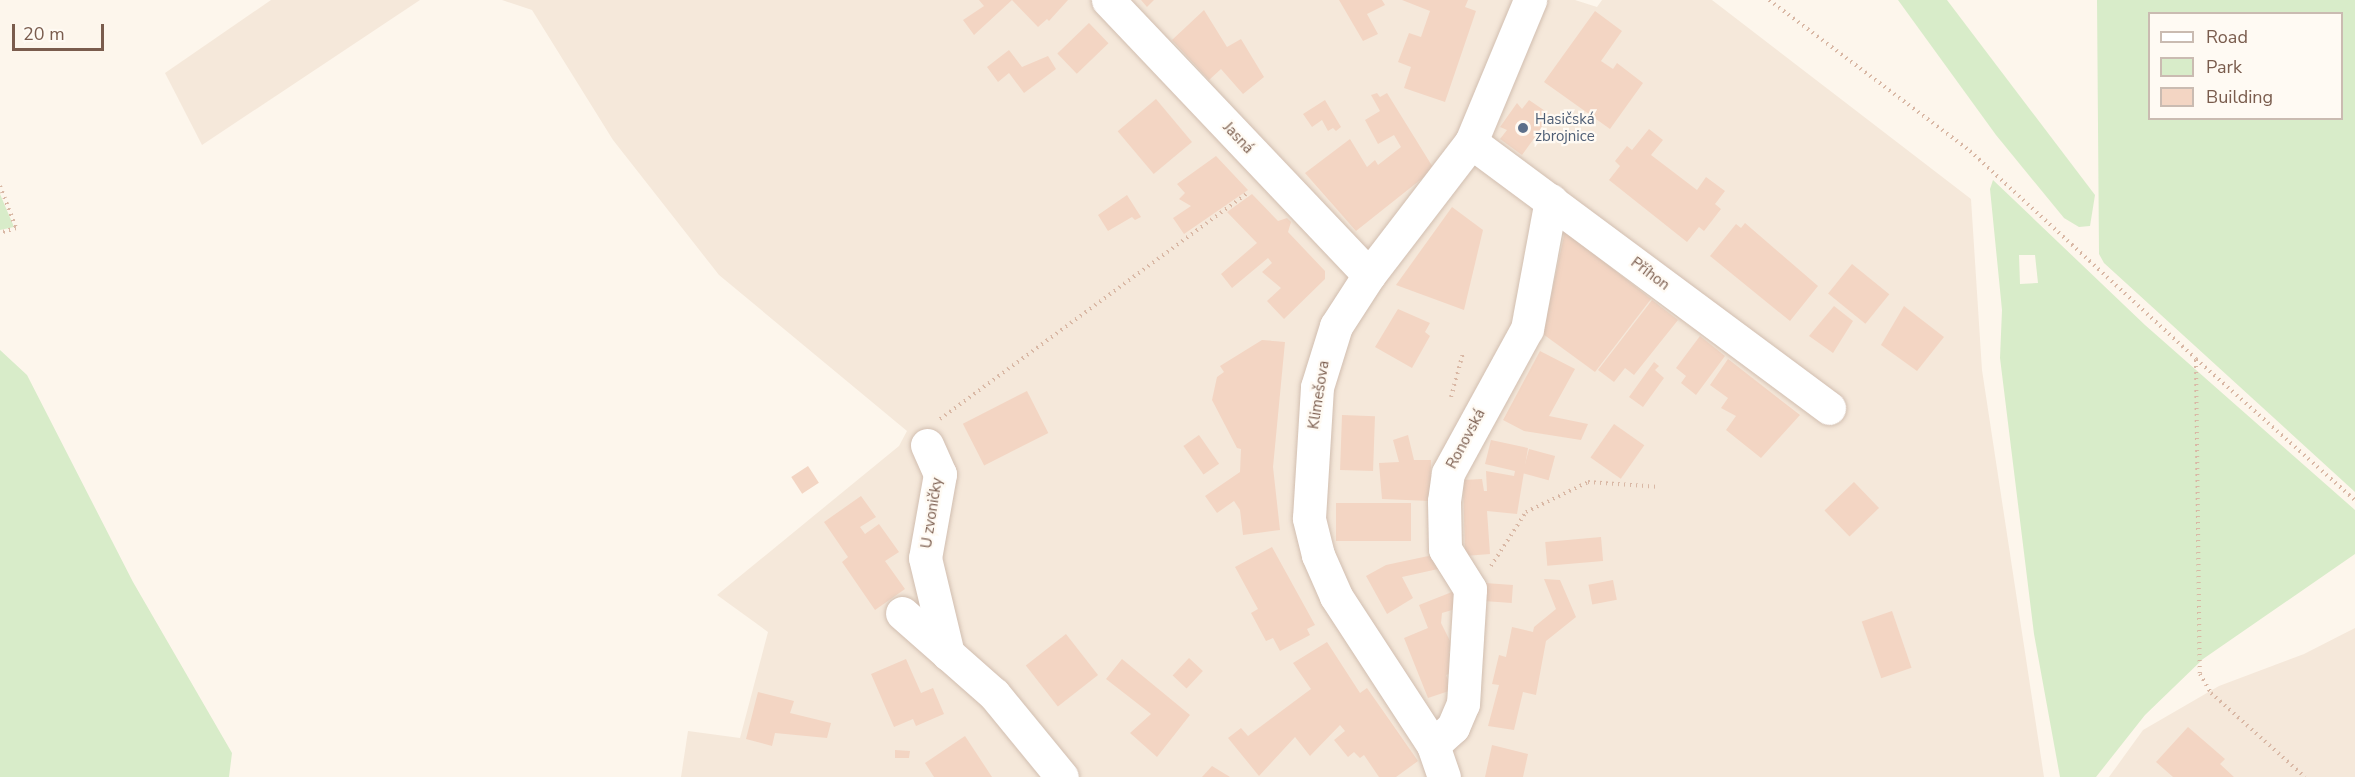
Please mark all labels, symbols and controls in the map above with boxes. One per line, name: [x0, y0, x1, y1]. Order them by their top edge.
scale bar: [15, 12, 106, 50]
legend: [2148, 12, 2343, 120]
text: 20 m: [23, 22, 65, 46]
text: Road: [2206, 25, 2248, 49]
text: Park: [2206, 55, 2242, 79]
text: Building: [2206, 85, 2273, 109]
place label: Hasičská zbrojnice: [1535, 110, 1595, 145]
street label: Jasná: [1219, 119, 1257, 157]
marker: Hasičská zbrojnice: [1516, 121, 1530, 135]
street label: Příhon: [1627, 254, 1673, 294]
street label: Klimešova: [1305, 359, 1333, 431]
street label: Ronovská: [1443, 406, 1489, 472]
street label: U zvoničky: [918, 476, 946, 550]

